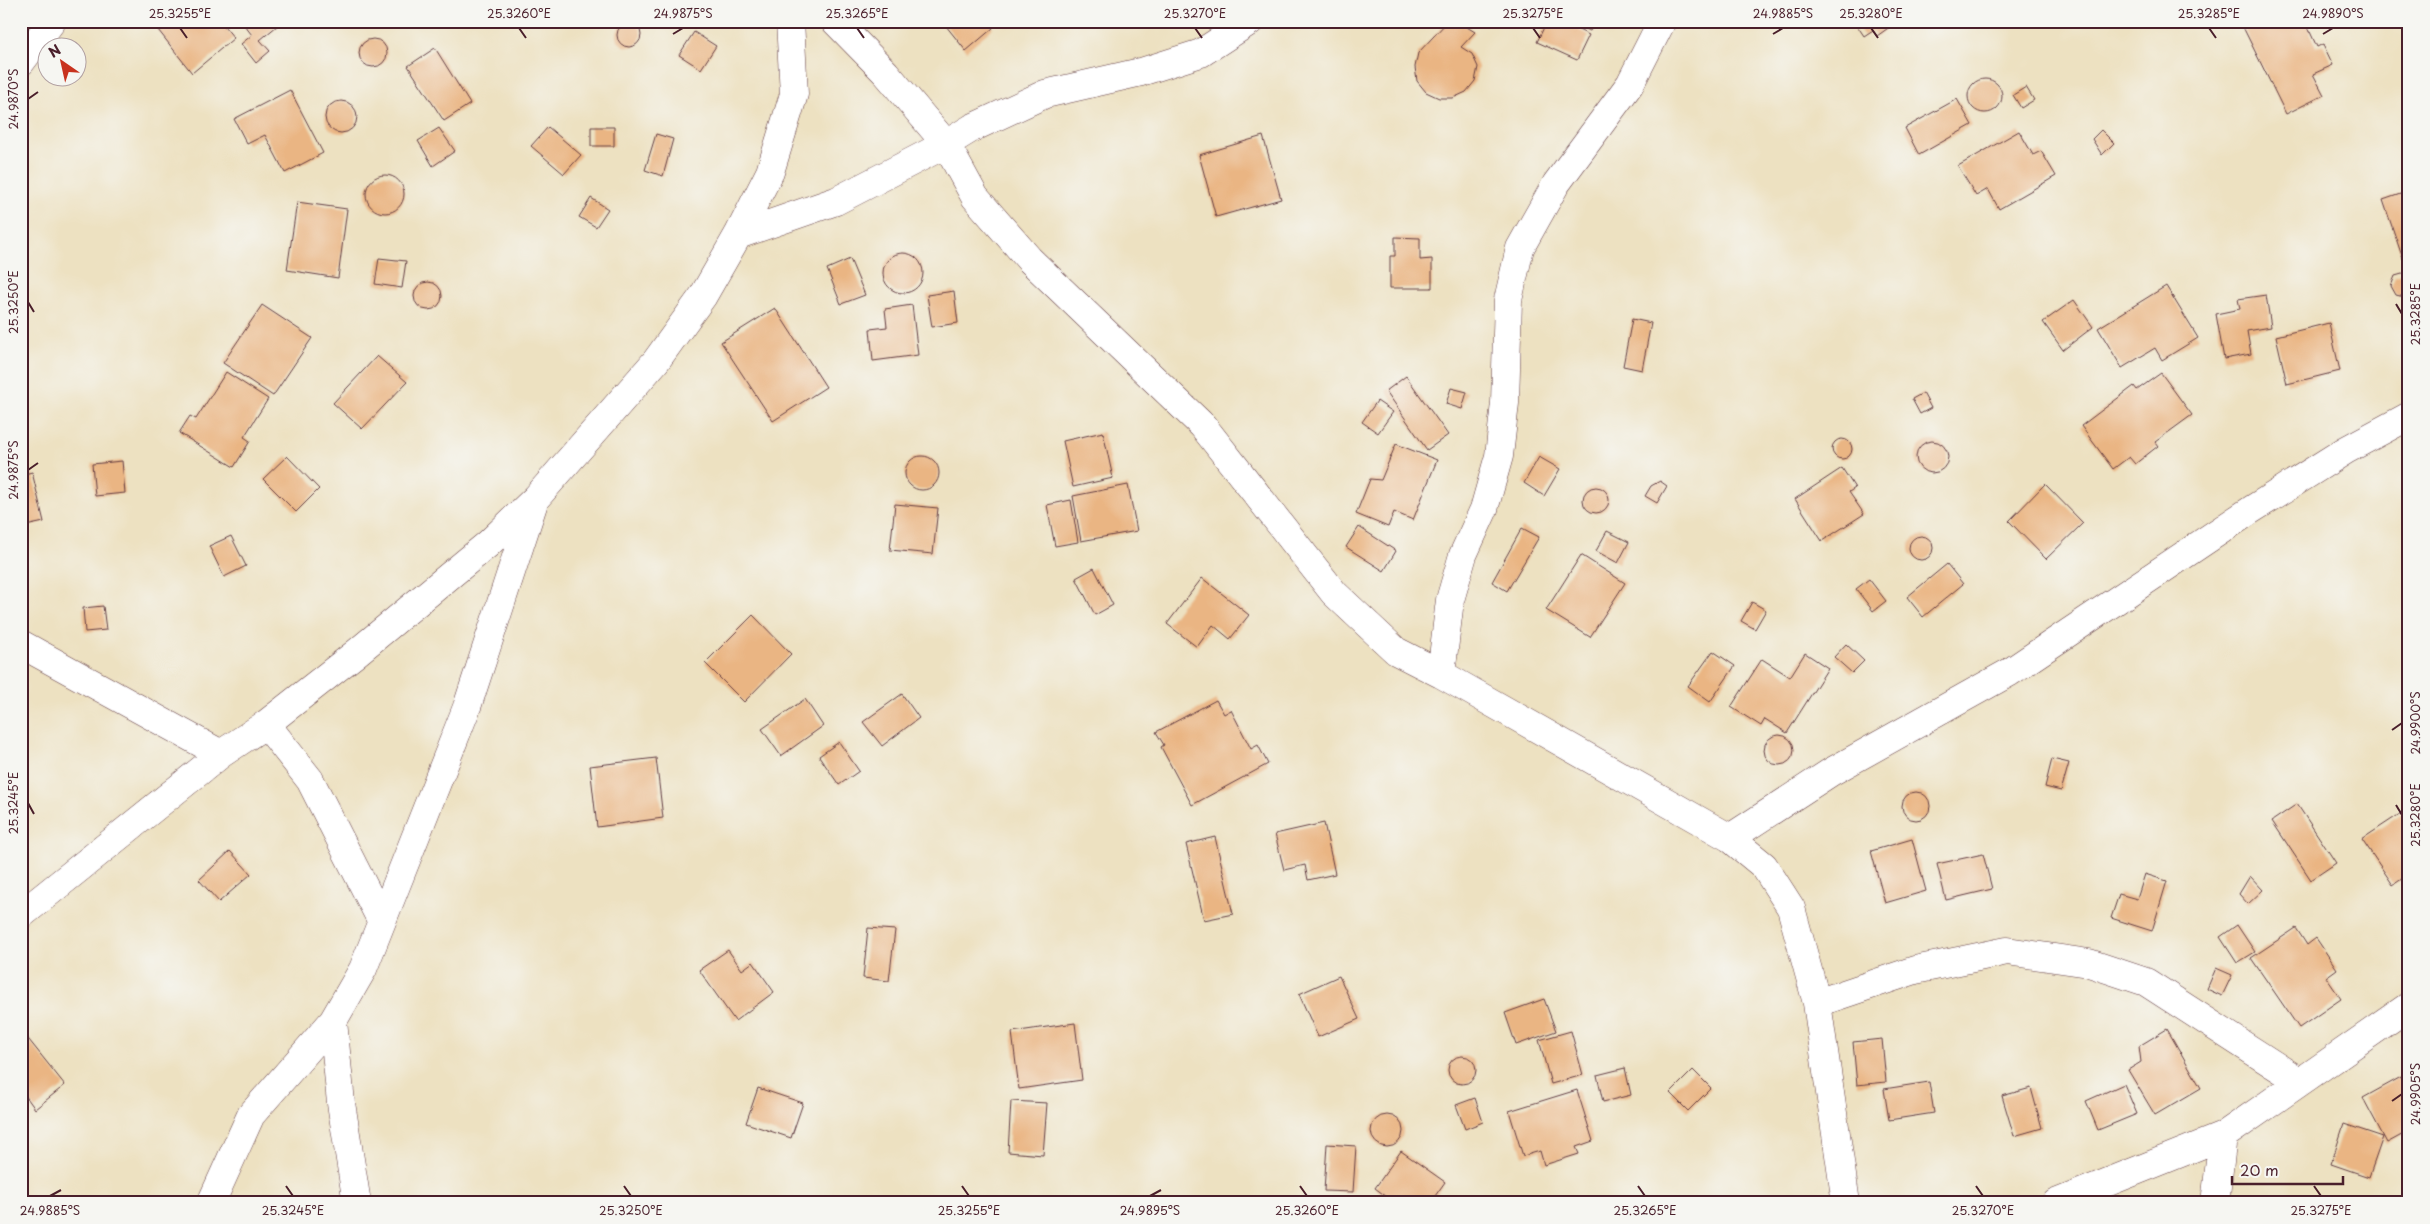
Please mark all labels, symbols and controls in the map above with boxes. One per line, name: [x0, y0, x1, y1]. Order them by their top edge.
text: 25.3255°E: [149, 4, 211, 22]
text: 25.3260°E: [487, 4, 551, 22]
text: 24.9875°S: [653, 4, 713, 22]
text: 25.3265°E: [826, 4, 888, 22]
text: 25.3270°E: [1164, 4, 1226, 22]
text: 25.3275°E: [1502, 4, 1564, 22]
text: 24.9885°S: [1753, 4, 1813, 22]
text: 25.3280°E: [1839, 4, 1903, 22]
text: 25.3285°E: [2178, 4, 2240, 22]
text: 24.9890°S: [2302, 4, 2364, 22]
north arrow: [38, 38, 88, 88]
text: N: [44, 39, 65, 63]
text: 24.9870°S: [4, 69, 22, 129]
text: 25.3250°E: [4, 270, 22, 334]
text: 25.3285°E: [2406, 283, 2424, 345]
text: 24.9875°S: [4, 440, 22, 500]
text: 24.9900°S: [2406, 691, 2424, 755]
text: 25.3245°E: [4, 772, 22, 834]
text: 25.3280°E: [2406, 783, 2424, 847]
text: 24.9905°S: [2406, 1063, 2424, 1125]
scale bar: [2232, 1154, 2344, 1186]
text: 20 m: [2240, 1158, 2279, 1181]
text: 24.9885°S: [20, 1201, 80, 1219]
text: 25.3245°E: [262, 1201, 324, 1219]
text: 25.3250°E: [599, 1201, 663, 1219]
text: 25.3255°E: [938, 1201, 1000, 1219]
text: 24.9895°S: [1120, 1201, 1180, 1219]
text: 25.3260°E: [1275, 1201, 1339, 1219]
text: 25.3265°E: [1614, 1201, 1676, 1219]
text: 25.3270°E: [1952, 1201, 2014, 1219]
text: 25.3275°E: [2290, 1201, 2352, 1219]

